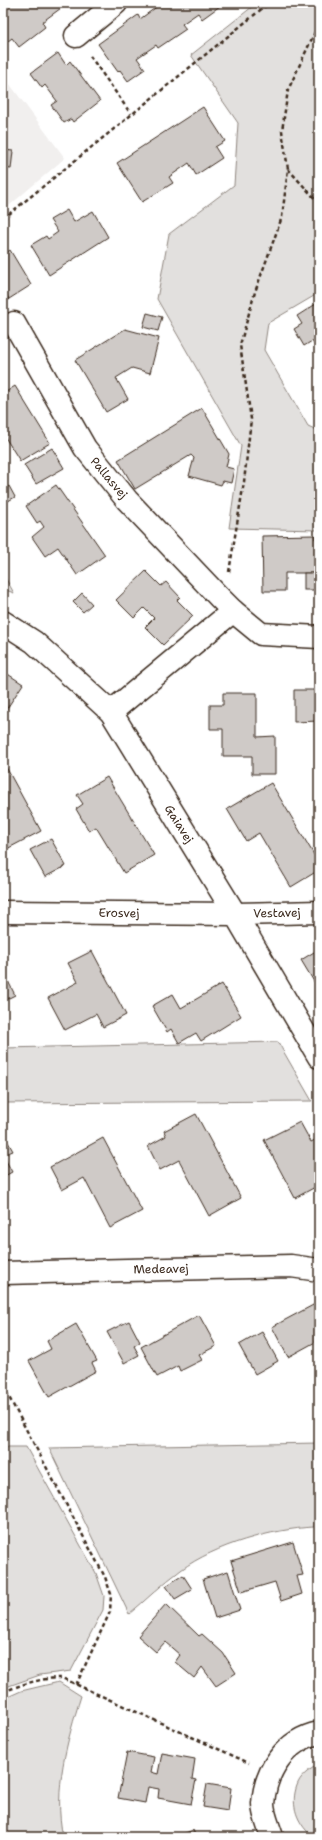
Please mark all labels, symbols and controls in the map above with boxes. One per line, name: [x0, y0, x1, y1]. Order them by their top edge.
street label: Pallasvej: [87, 454, 131, 502]
street label: Gaiavej: [161, 802, 197, 846]
street label: Erosvej: [98, 905, 140, 921]
street label: Vestavej: [253, 905, 301, 921]
street label: Medeavej: [133, 1261, 189, 1277]

